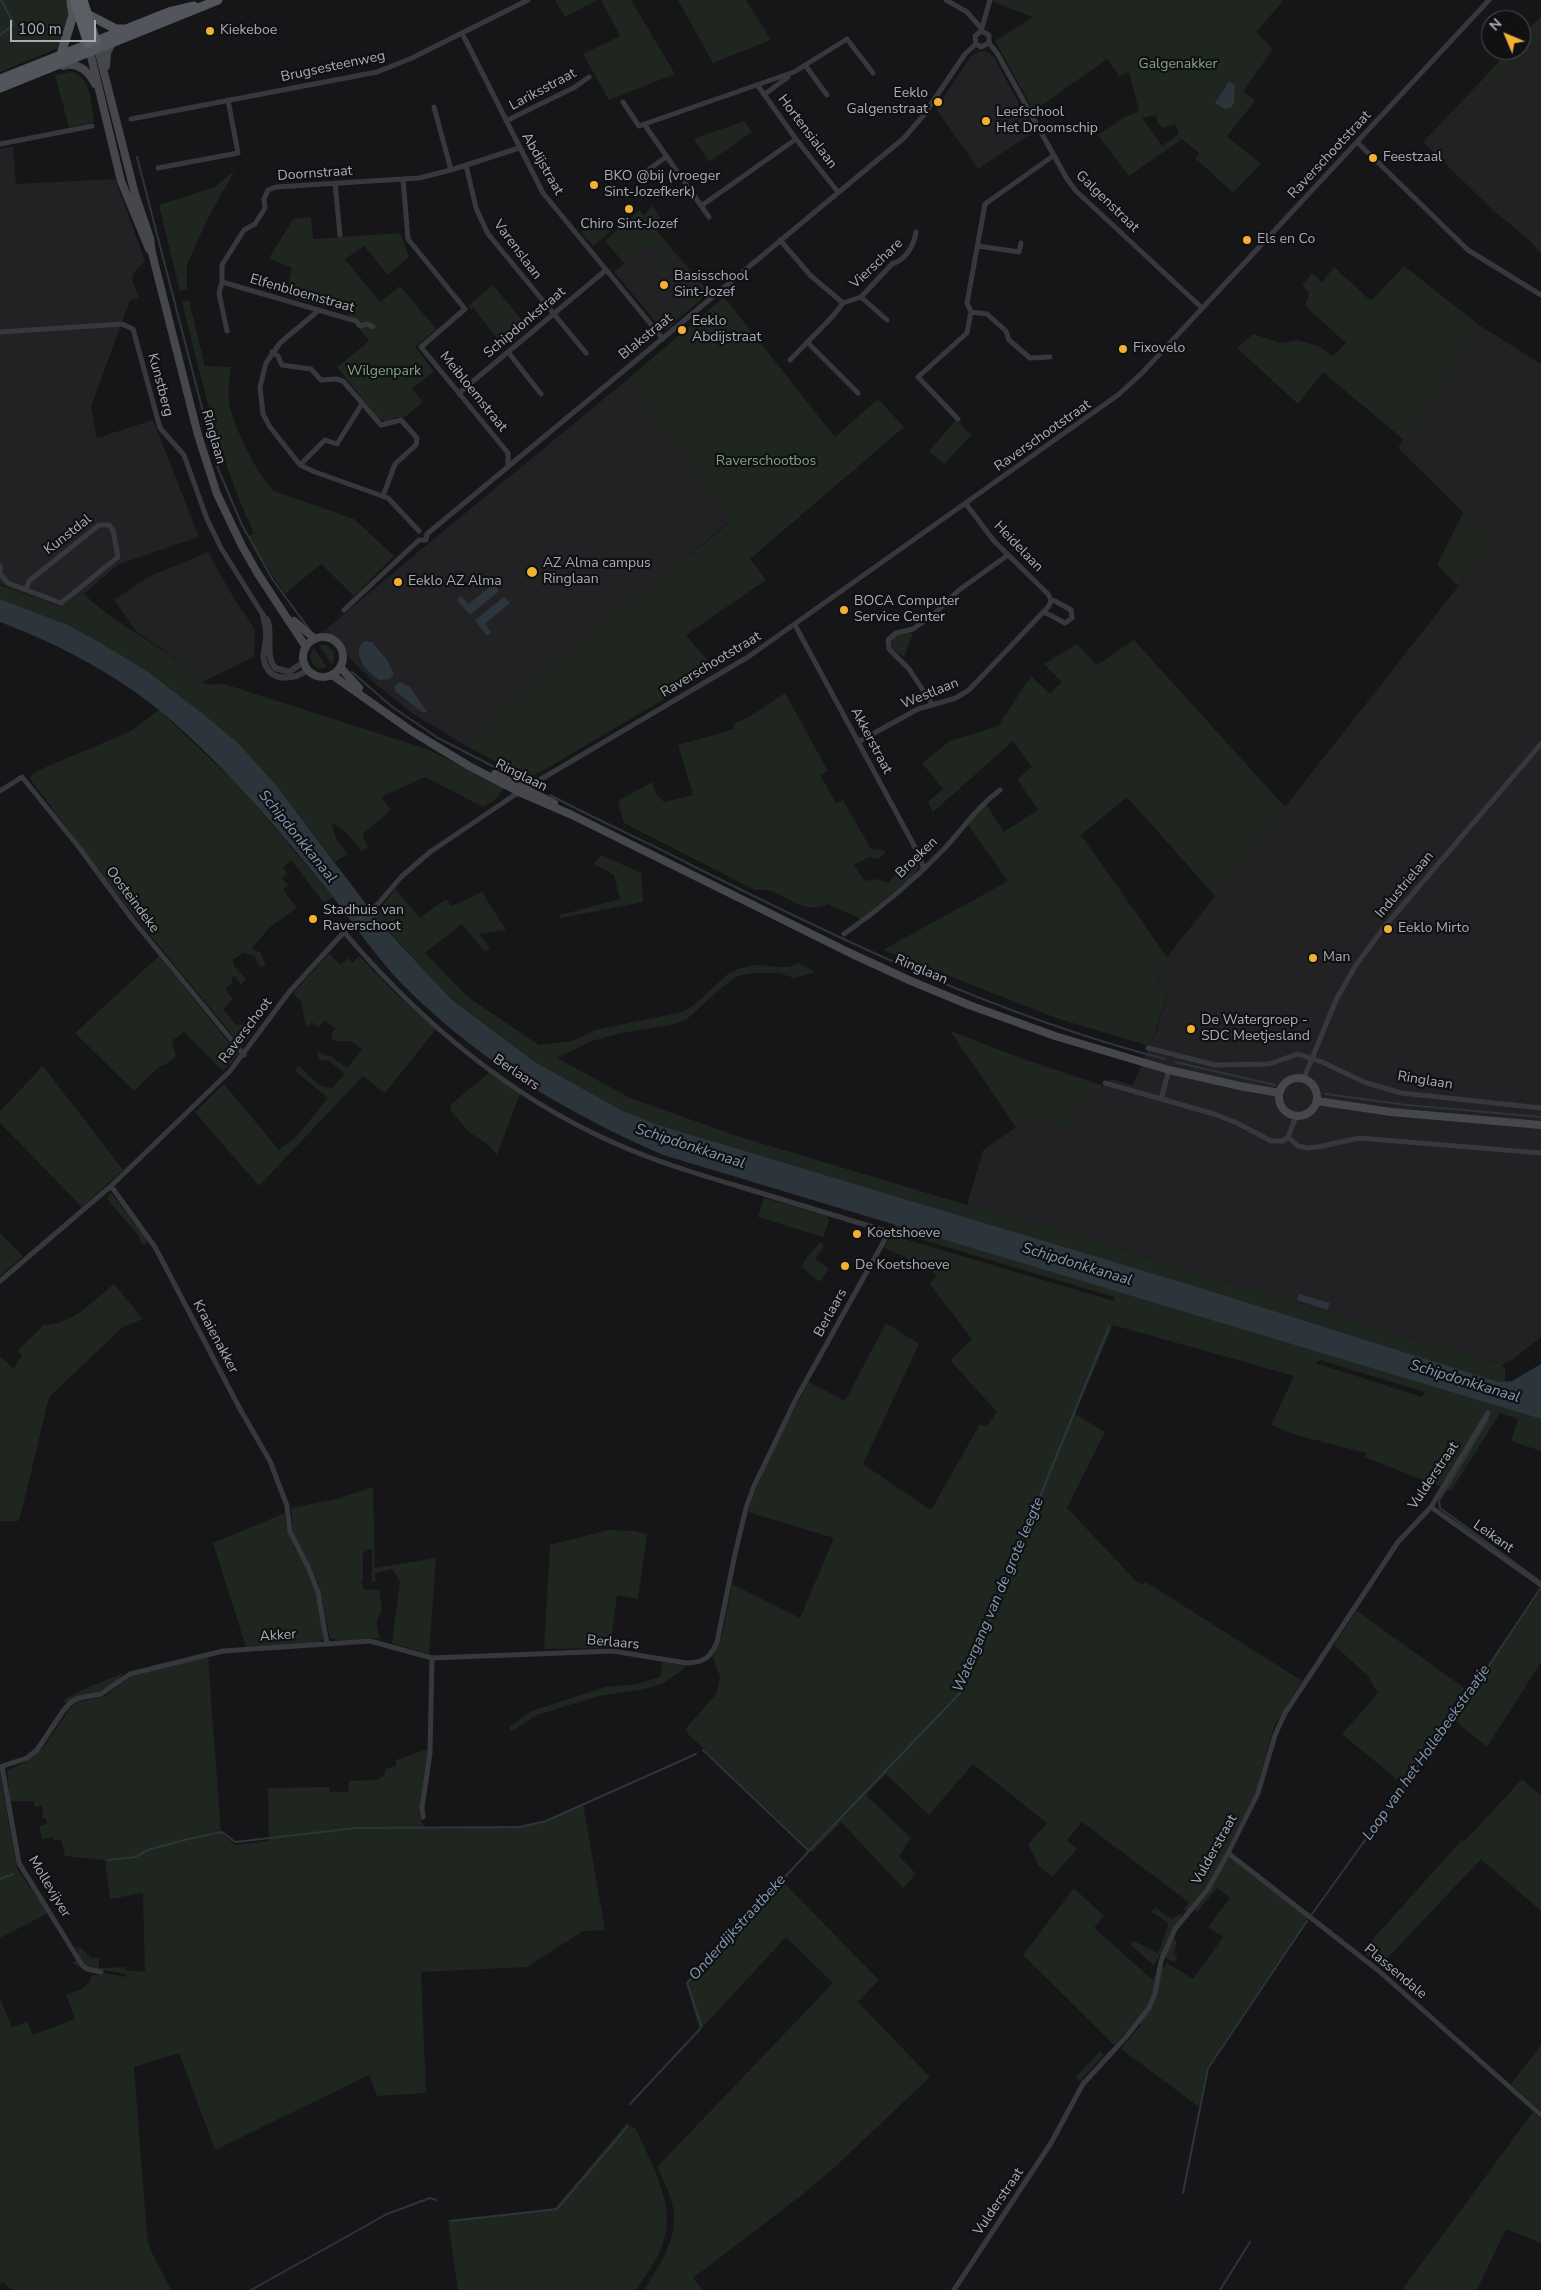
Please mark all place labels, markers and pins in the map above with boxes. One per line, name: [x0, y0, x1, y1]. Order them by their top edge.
place label: Kiekeboe: [220, 23, 277, 39]
marker: Kiekeboe: [204, 25, 216, 37]
place label: Eeklo Galgenstraat: [846, 86, 928, 118]
marker: Eeklo Galgenstraat: [932, 96, 944, 108]
place label: Leefschool Het Droomschip: [996, 105, 1098, 138]
marker: Leefschool Het Droomschip: [980, 115, 992, 127]
place label: Feestzaal: [1383, 150, 1442, 166]
marker: Feestzaal: [1367, 152, 1379, 164]
place label: BKO @bij (vroeger Sint-Jozefkerk): [604, 169, 720, 202]
marker: BKO @bij (vroeger Sint-Jozefkerk): [588, 179, 600, 191]
marker: Chiro Sint-Jozef: [623, 203, 635, 215]
place label: Chiro Sint-Jozef: [580, 217, 678, 233]
place label: Els en Co: [1257, 232, 1315, 248]
marker: Els en Co: [1241, 234, 1253, 246]
place label: Basisschool Sint-Jozef: [674, 269, 748, 302]
marker: Basisschool Sint-Jozef: [658, 279, 670, 291]
place label: Eeklo Abdijstraat: [692, 314, 761, 347]
marker: Eeklo Abdijstraat: [676, 324, 688, 336]
place label: Fixovelo: [1133, 341, 1185, 357]
marker: Fixovelo: [1117, 343, 1129, 355]
place label: AZ Alma campus Ringlaan: [543, 556, 651, 588]
marker: AZ Alma campus Ringlaan: [525, 565, 539, 579]
place label: Eeklo AZ Alma: [408, 574, 502, 590]
marker: Eeklo AZ Alma: [392, 576, 404, 588]
place label: BOCA Computer Service Center: [854, 594, 959, 626]
marker: BOCA Computer Service Center: [838, 604, 850, 616]
place label: Stadhuis van Raverschoot: [323, 903, 404, 936]
marker: Stadhuis van Raverschoot: [307, 913, 319, 925]
place label: Eeklo Mirto: [1398, 921, 1469, 937]
marker: Eeklo Mirto: [1382, 923, 1394, 935]
place label: Man: [1323, 950, 1350, 966]
marker: Man: [1307, 952, 1319, 964]
place label: De Watergroep - SDC Meetjesland: [1201, 1013, 1310, 1046]
marker: De Watergroep - SDC Meetjesland: [1185, 1023, 1197, 1035]
place label: Koetshoeve: [867, 1226, 940, 1242]
marker: Koetshoeve: [851, 1228, 863, 1240]
place label: De Koetshoeve: [855, 1258, 950, 1274]
marker: De Koetshoeve: [839, 1260, 851, 1272]

